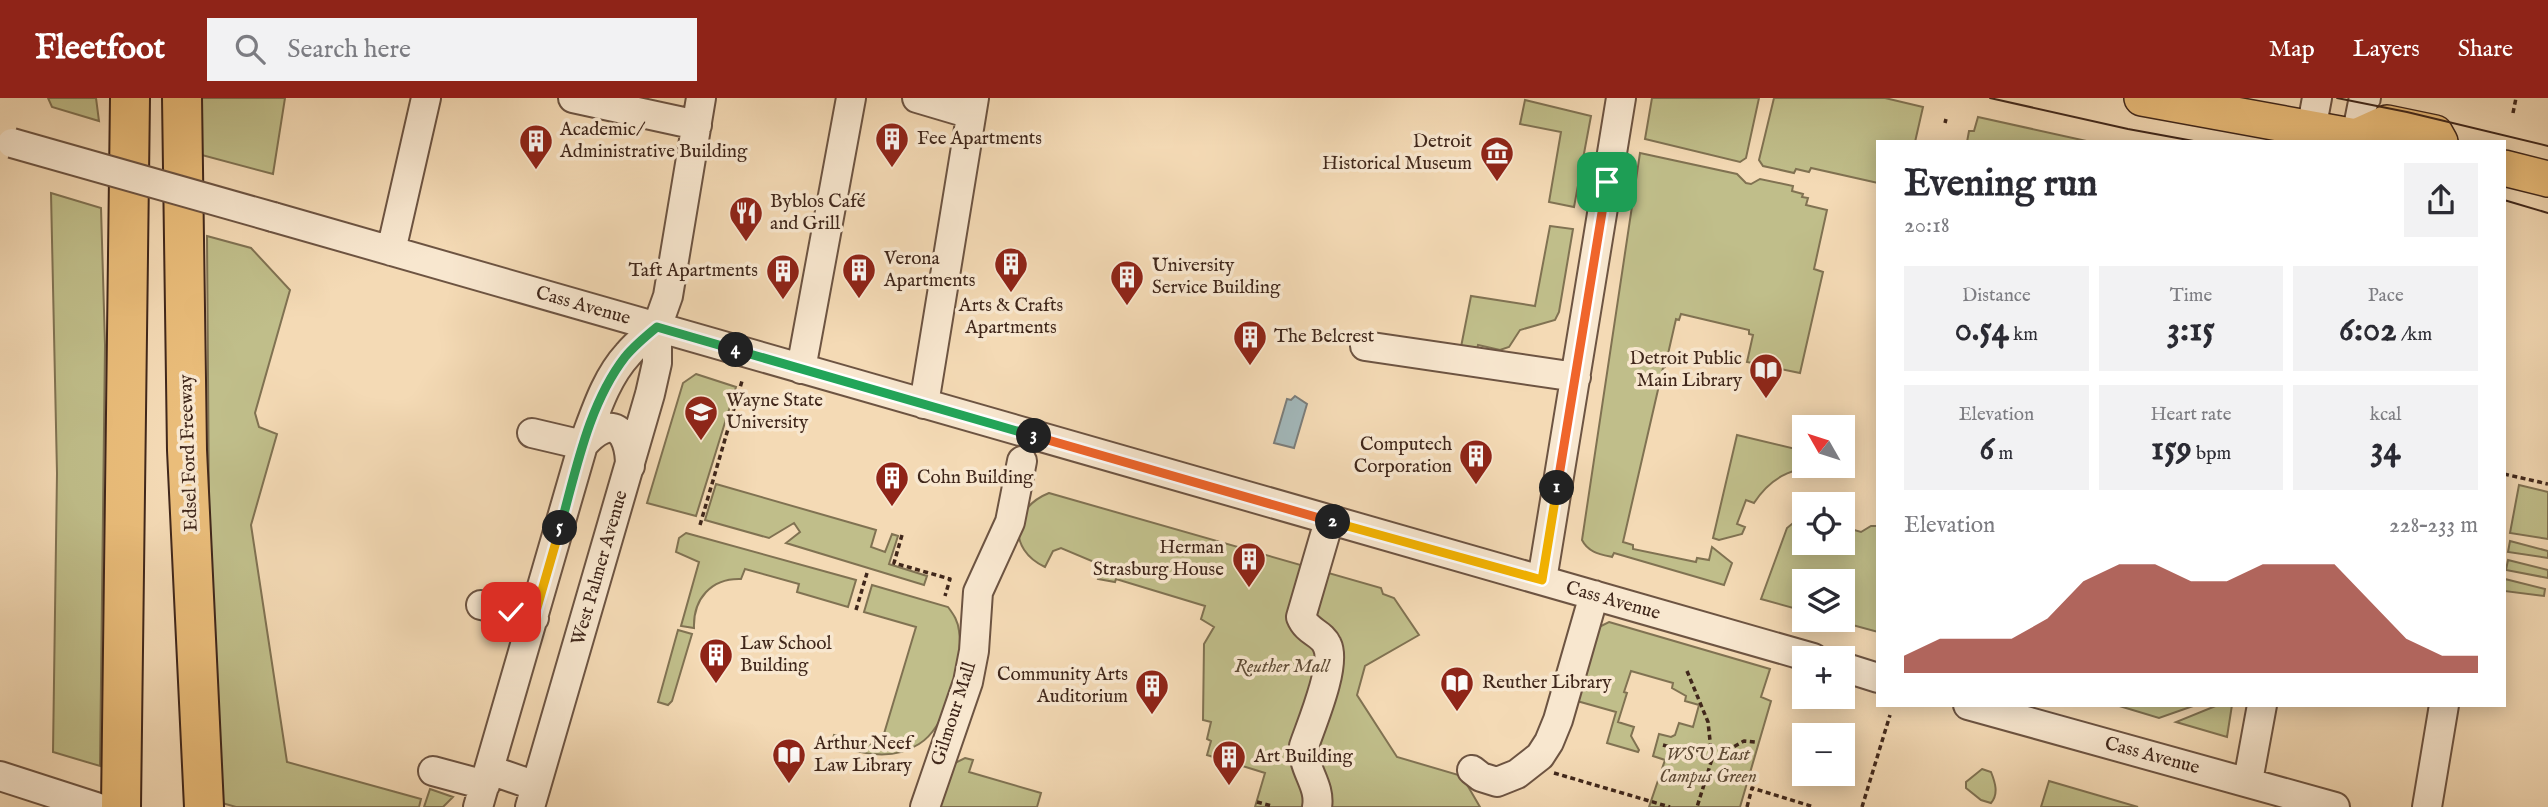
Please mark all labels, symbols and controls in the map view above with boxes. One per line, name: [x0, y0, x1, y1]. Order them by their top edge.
search box: [207, 18, 697, 81]
text: Fleetfoot: [35, 28, 165, 70]
icon: search: [231, 30, 269, 68]
text: Search here: [287, 33, 411, 66]
text: Map: [2269, 34, 2315, 65]
text: Layers: [2353, 34, 2420, 65]
text: Share: [2458, 34, 2513, 65]
place label: Academic/ Administrative Building: [559, 118, 748, 164]
building icon: Fee Apartments: [873, 120, 911, 169]
building icon: Academic/ Administrative Building: [517, 122, 555, 171]
place label: Fee Apartments: [917, 127, 1042, 151]
place label: Detroit Historical Museum: [1322, 130, 1472, 176]
museum icon: Detroit Historical Museum: [1478, 134, 1516, 183]
pin: [1577, 152, 1637, 212]
text: Evening run: [1904, 161, 2098, 209]
icon: arrive: [1588, 163, 1626, 201]
button: share: [2404, 163, 2478, 237]
place label: Byblos Café and Grill: [770, 190, 866, 236]
restaurant icon: Byblos Café and Grill: [727, 194, 765, 243]
text: 20:18: [1904, 211, 1950, 240]
building icon: Arts & Crafts Apartments: [992, 245, 1030, 294]
place label: Verona Apartments: [883, 247, 975, 293]
building icon: Verona Apartments: [840, 251, 878, 300]
building icon: Taft Apartments: [764, 252, 802, 301]
place label: University Service Building: [1152, 254, 1281, 300]
building icon: University Service Building: [1108, 258, 1146, 307]
place label: Taft Apartments: [628, 259, 758, 283]
street label: Cass Avenue: [533, 281, 633, 331]
text: Distance: [1962, 284, 2031, 308]
text: Time: [2170, 284, 2212, 308]
text: Pace: [2368, 284, 2404, 308]
place label: Arts & Crafts Apartments: [958, 294, 1063, 340]
text: 0.54: [1955, 308, 2009, 353]
text: 3:15: [2167, 308, 2215, 353]
text: 6:02: [2339, 308, 2397, 353]
building icon: The Belcrest: [1231, 318, 1269, 367]
text: km: [2009, 323, 2038, 347]
text: /km: [2397, 323, 2432, 347]
place label: The Belcrest: [1274, 325, 1375, 349]
pin: 4: [718, 332, 754, 368]
text: 4: [731, 337, 740, 361]
place label: Detroit Public Main Library: [1629, 347, 1743, 393]
library icon: Detroit Public Main Library: [1747, 351, 1785, 400]
street label: Edsel Ford Freeway: [174, 373, 204, 532]
place label: Wayne State University: [726, 389, 823, 435]
school or university icon: Wayne State University: [682, 393, 720, 442]
text: Elevation: [1959, 403, 2034, 427]
text: Heart rate: [2150, 403, 2232, 427]
text: kcal: [2370, 403, 2402, 427]
north arrow: [1792, 415, 1855, 478]
map controls: [1792, 415, 1855, 786]
pin: 3: [1016, 418, 1052, 454]
text: 3: [1030, 423, 1037, 447]
text: 6: [1980, 427, 1994, 472]
text: 159: [2151, 427, 2192, 472]
text: 34: [2371, 427, 2401, 472]
place label: Computech Corporation: [1354, 433, 1452, 479]
building icon: Computech Corporation: [1457, 437, 1495, 486]
text: m: [1994, 442, 2013, 466]
text: bpm: [2192, 442, 2231, 466]
building icon: Cohn Building: [873, 459, 911, 508]
place label: Cohn Building: [917, 466, 1034, 490]
pin: 1: [1540, 470, 1574, 506]
text: 1: [1553, 475, 1560, 499]
street label: West Palmer Avenue: [566, 488, 634, 648]
button: locate: [1792, 492, 1855, 555]
pin: 2: [1316, 504, 1350, 540]
text: 2: [1328, 509, 1337, 533]
pin: 5: [542, 510, 578, 546]
text: Elevation: [1904, 511, 1995, 540]
text: 228–233 m: [2389, 511, 2478, 540]
text: 5: [556, 515, 563, 539]
place label: Herman Strasburg House: [1093, 536, 1224, 582]
building icon: Herman Strasburg House: [1230, 540, 1268, 589]
button: layers: [1792, 569, 1855, 632]
street label: Cass Avenue: [1563, 576, 1663, 626]
pin: [481, 582, 541, 642]
icon: check: [492, 593, 530, 631]
place label: Law School Building: [740, 632, 832, 678]
building icon: Law School Building: [697, 636, 735, 685]
button: +: [1792, 646, 1855, 709]
park label: Reuther Mall: [1235, 655, 1331, 679]
street label: Gilmour Mall: [926, 658, 982, 769]
place label: Community Arts Auditorium: [997, 663, 1128, 709]
library icon: Reuther Library: [1438, 664, 1476, 713]
building icon: Community Arts Auditorium: [1133, 667, 1171, 716]
place label: Reuther Library: [1482, 671, 1612, 695]
button: −: [1792, 723, 1855, 786]
place label: Arthur Neef Law Library: [813, 732, 915, 778]
street label: Cass Avenue: [2102, 732, 2202, 780]
library icon: Arthur Neef Law Library: [770, 736, 808, 785]
building icon: Art Building: [1210, 738, 1248, 787]
park label: WSU East Campus Green: [1659, 743, 1757, 789]
place label: Art Building: [1253, 745, 1353, 769]

